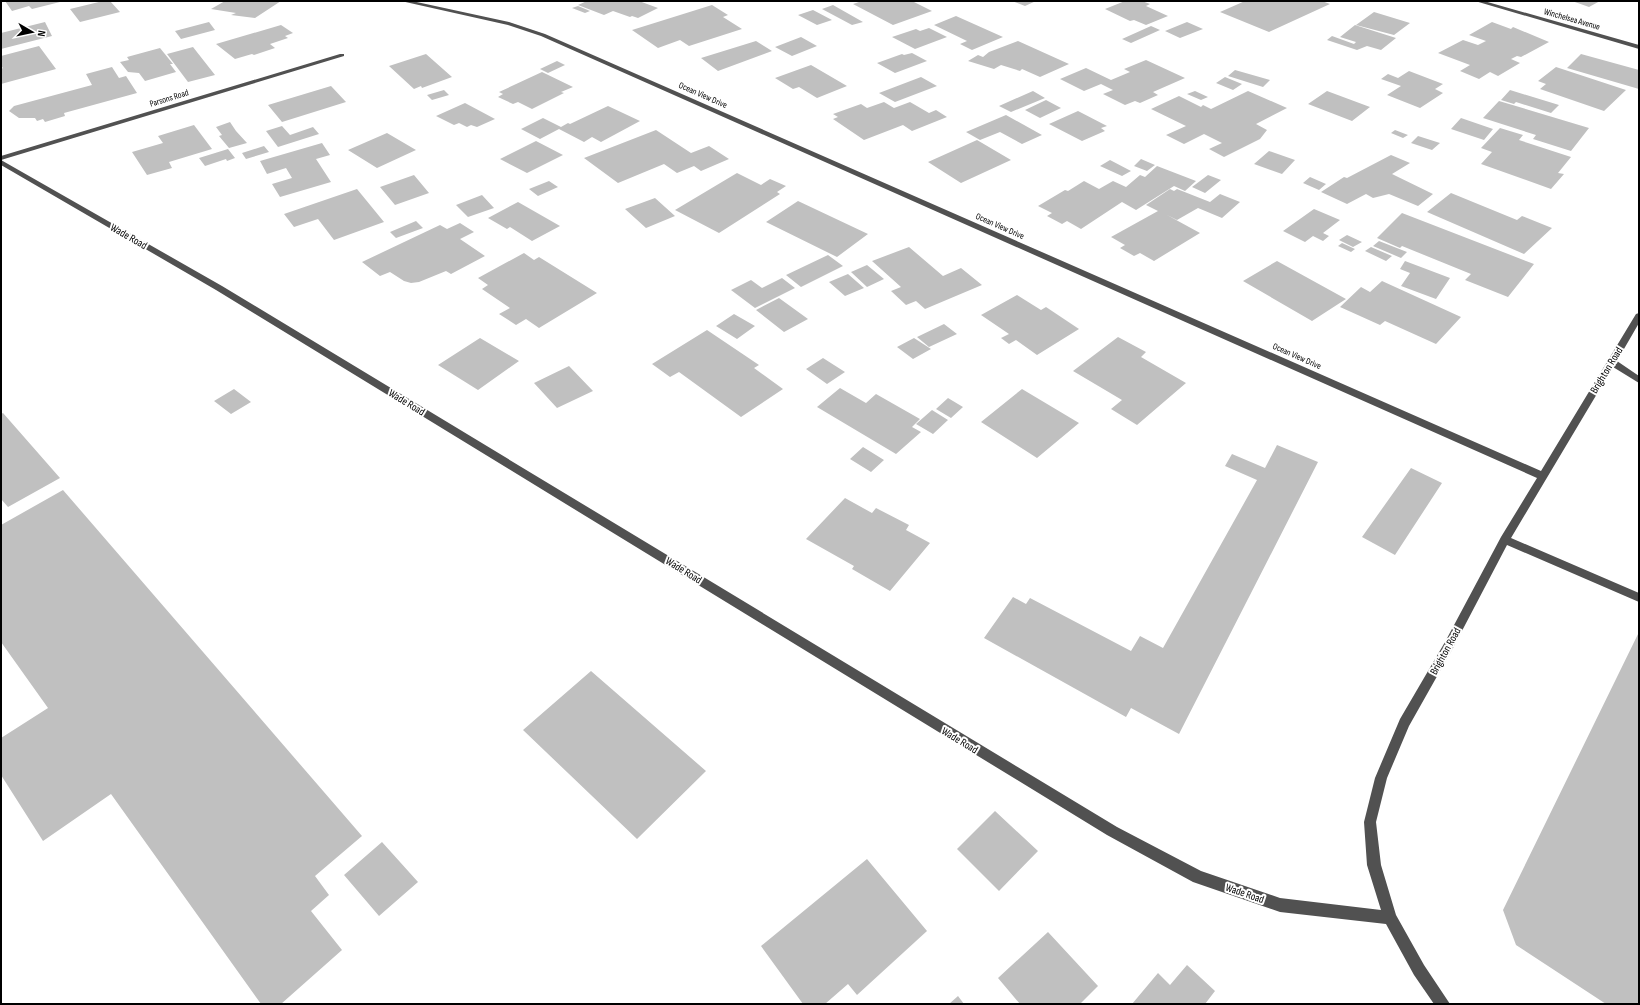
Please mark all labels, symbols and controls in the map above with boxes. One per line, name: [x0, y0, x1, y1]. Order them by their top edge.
street label: Winchelsea Avenue: [1543, 6, 1602, 33]
north arrow: [12, 12, 52, 52]
text: N: [34, 30, 48, 38]
street label: Ocean View Drive: [677, 80, 729, 111]
street label: Parsons Road: [148, 87, 190, 110]
street label: Ocean View Drive: [974, 211, 1026, 242]
street label: Wade Road: [108, 221, 150, 252]
street label: Ocean View Drive: [1271, 341, 1323, 372]
street label: Brighton Road: [1587, 344, 1626, 396]
street label: Wade Road: [386, 387, 428, 419]
street label: Wade Road: [663, 554, 705, 587]
street label: Brighton Road: [1427, 625, 1464, 677]
street label: Wade Road: [939, 725, 981, 757]
street label: Wade Road: [1224, 881, 1266, 906]

